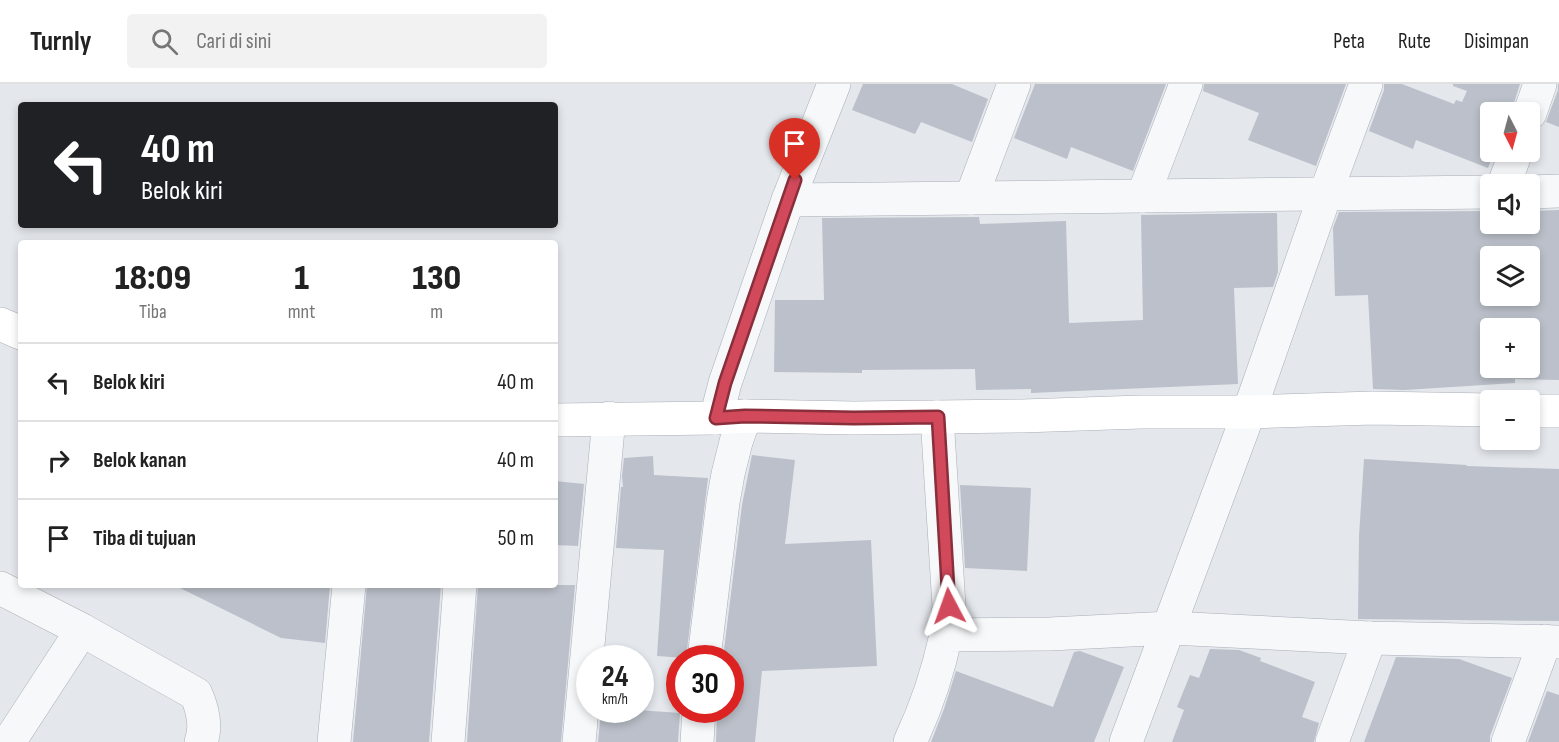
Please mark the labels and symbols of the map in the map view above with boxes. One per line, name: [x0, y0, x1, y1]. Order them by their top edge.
north arrow: [1480, 102, 1540, 162]
pin: [769, 118, 820, 180]
position arrow: [917, 574, 981, 638]
speed limit sign: 30: [666, 645, 744, 723]

